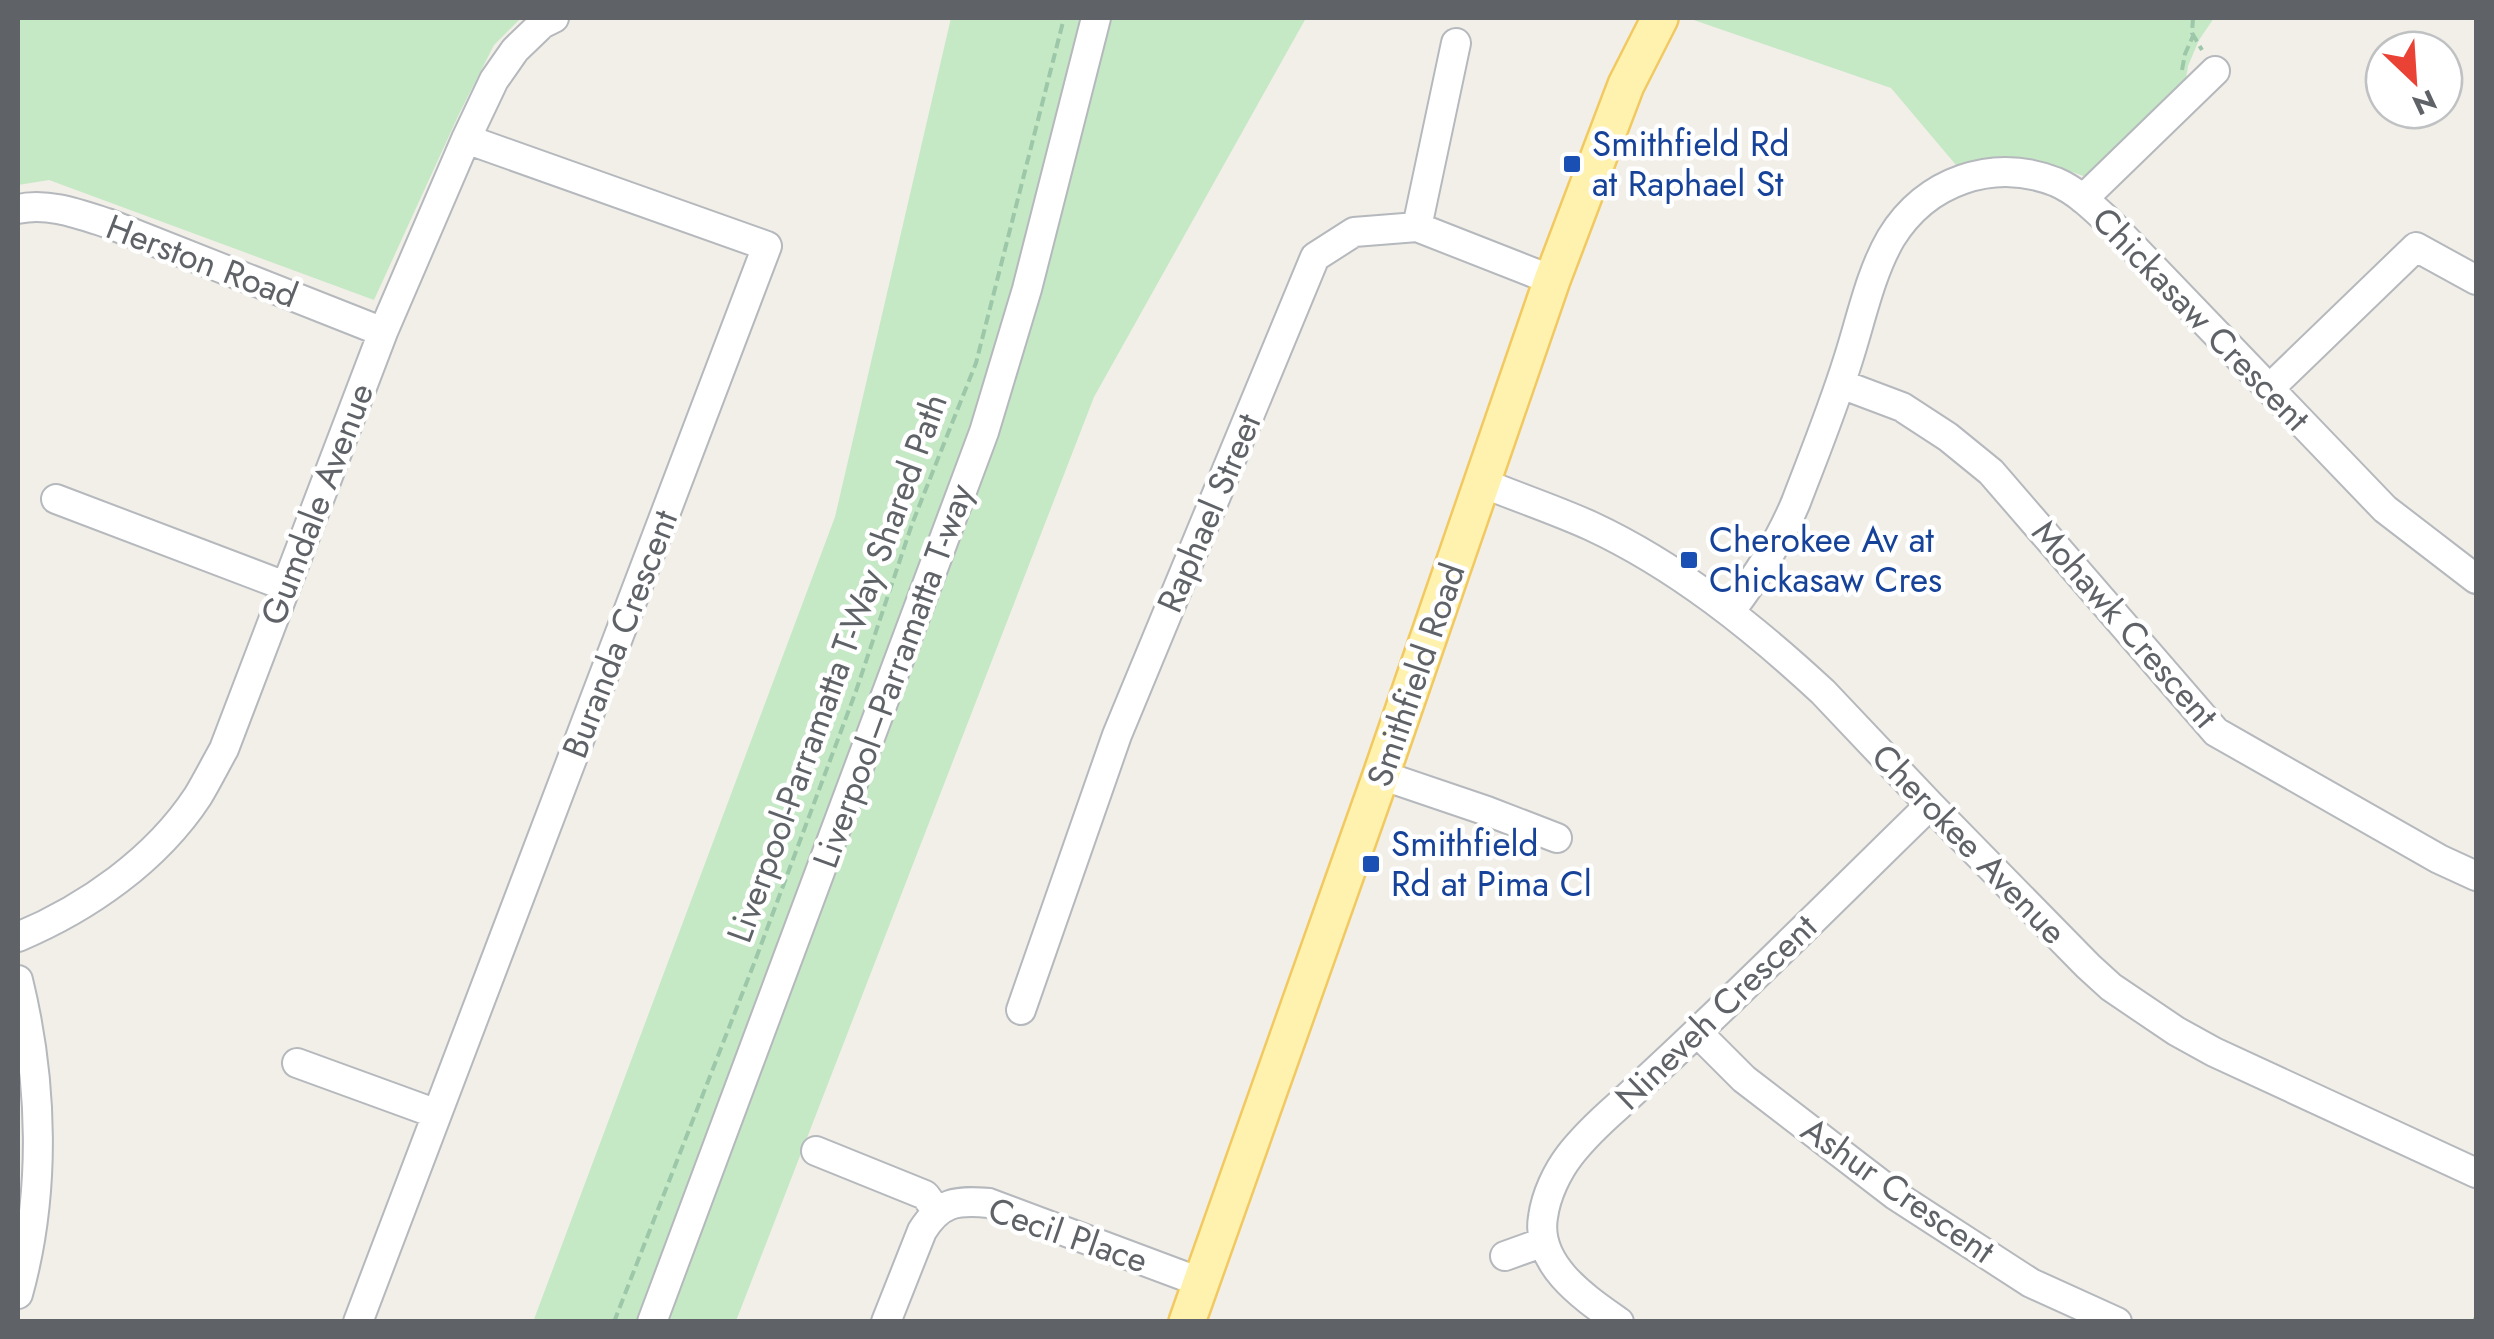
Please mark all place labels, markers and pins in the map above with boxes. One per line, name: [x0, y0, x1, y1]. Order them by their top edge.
place label: Smithfield Rd at Raphael St: [1592, 119, 1790, 209]
marker: Smithfield Rd at Raphael St: [1561, 153, 1583, 175]
place label: Cherokee Av at Chickasaw Cres: [1709, 515, 1942, 605]
marker: Cherokee Av at Chickasaw Cres: [1678, 549, 1700, 571]
place label: Smithfield Rd at Pima Cl: [1391, 819, 1592, 909]
marker: Smithfield Rd at Pima Cl: [1360, 853, 1382, 875]

